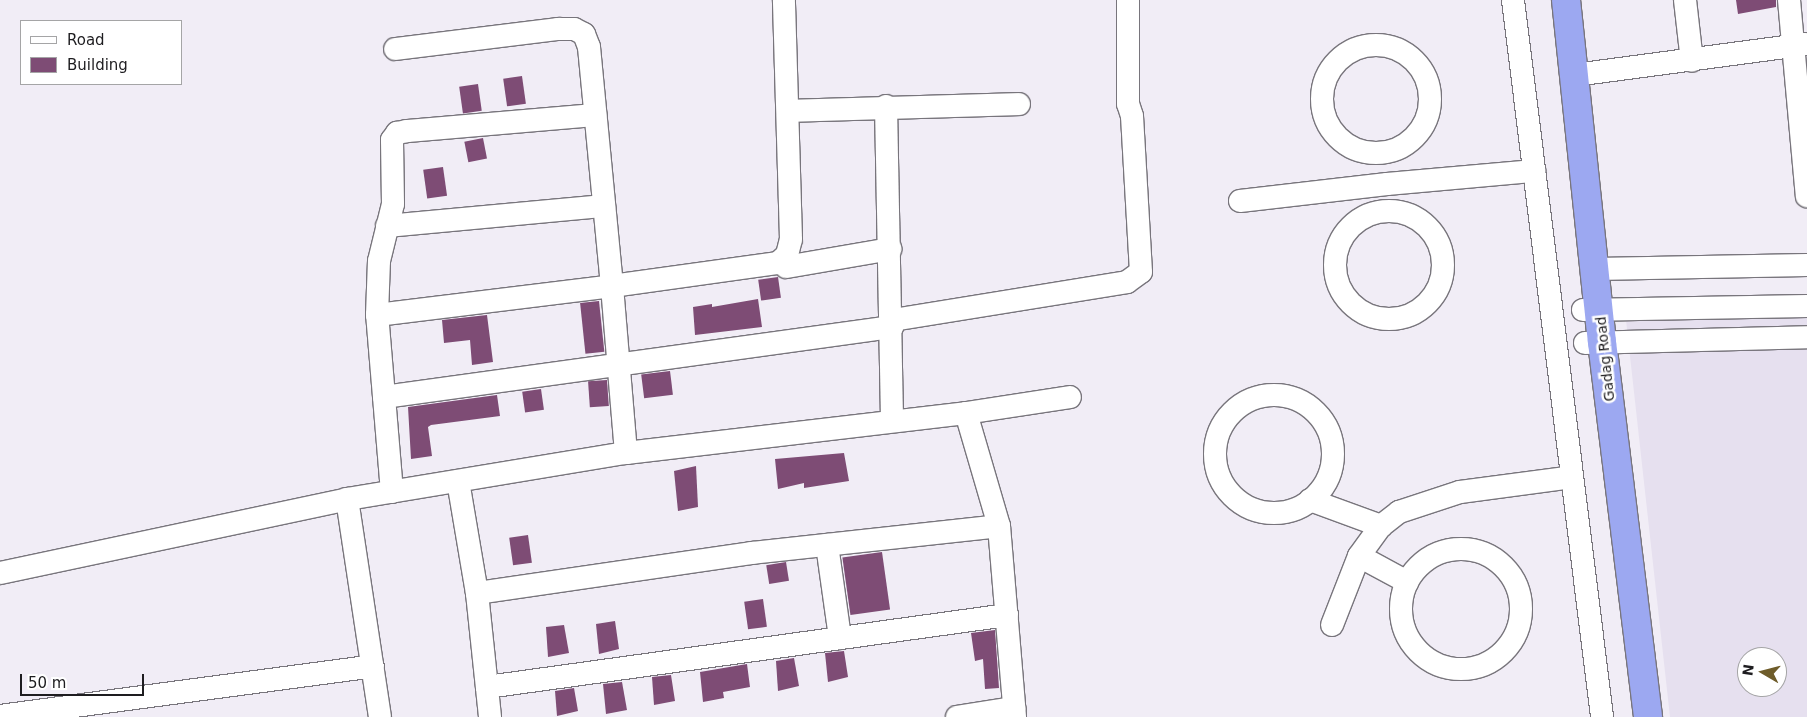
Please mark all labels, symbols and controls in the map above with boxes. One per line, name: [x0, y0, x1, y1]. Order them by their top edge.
legend: [20, 20, 182, 85]
text: Road: [67, 31, 105, 49]
text: Building: [67, 56, 128, 74]
street label: Gadag Road: [1592, 316, 1618, 402]
north arrow: [1737, 647, 1787, 697]
text: N: [1739, 663, 1757, 677]
scale bar: [22, 664, 146, 696]
text: 50 m: [28, 674, 66, 692]

